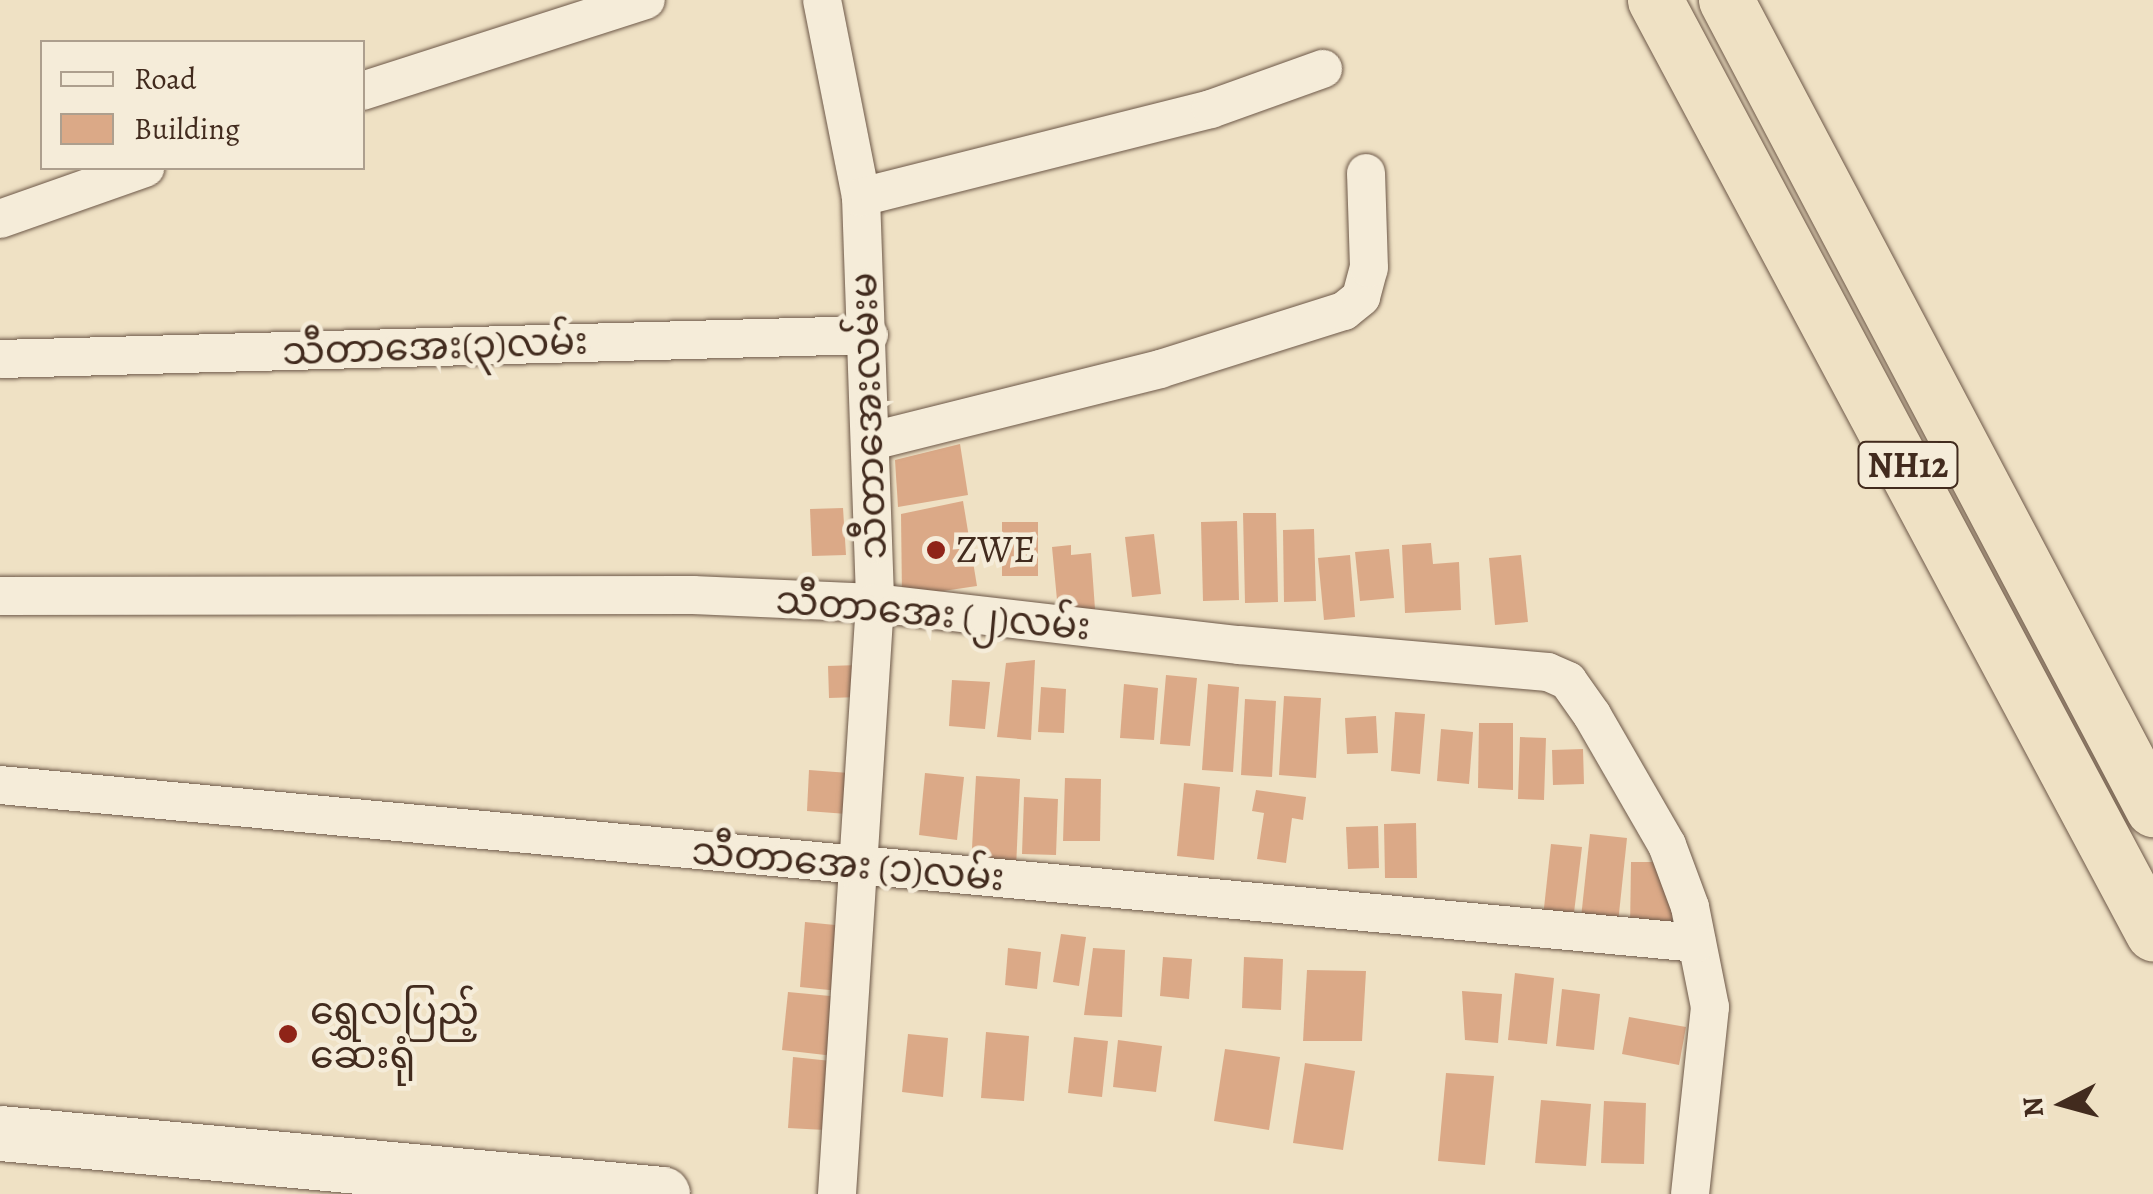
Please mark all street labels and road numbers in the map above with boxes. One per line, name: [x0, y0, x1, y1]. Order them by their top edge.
street label: သီတာအေးလမ်းမ: [841, 272, 897, 560]
street label: သီတာအေး(၃)လမ်း: [281, 319, 589, 375]
road number: NH12: [1856, 435, 1960, 495]
street label: သီတာအေး (၂)လမ်း: [774, 578, 1092, 650]
street label: သီတာအေး (၁)လမ်း: [690, 829, 1006, 901]

